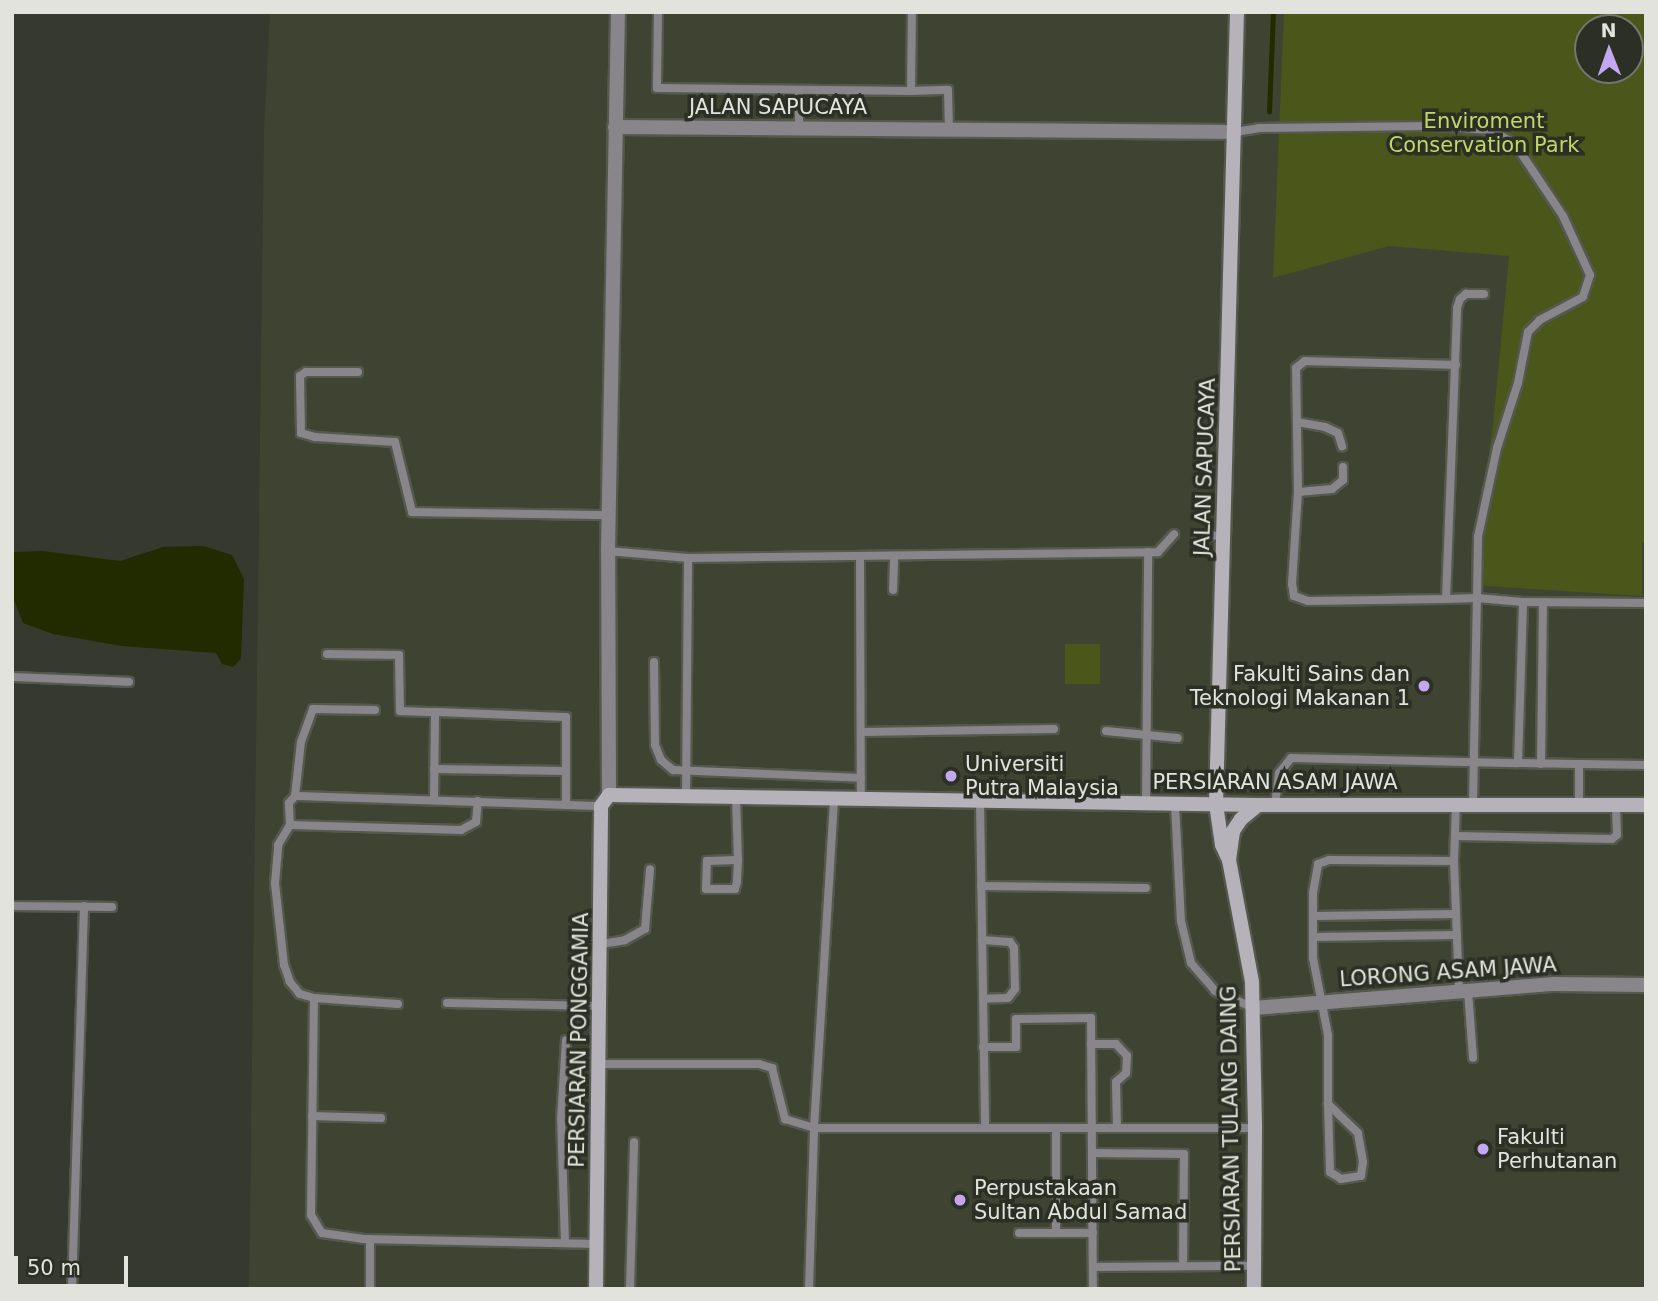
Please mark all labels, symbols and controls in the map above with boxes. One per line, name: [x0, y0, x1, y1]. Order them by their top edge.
north arrow: [1574, 14, 1644, 84]
text: N: [1601, 19, 1617, 41]
street label: JALAN SAPUCAYA: [689, 94, 867, 120]
park label: Enviroment Conservation Park: [1389, 108, 1579, 158]
street label: JALAN SAPUCAYA: [1189, 378, 1221, 556]
place label: Fakulti Sains dan Teknologi Makanan 1: [1190, 661, 1410, 711]
marker: Fakulti Sains dan Teknologi Makanan 1: [1416, 678, 1432, 694]
place label: Universiti Putra Malaysia: [965, 751, 1119, 801]
marker: Universiti Putra Malaysia: [943, 768, 959, 784]
street label: PERSIARAN ASAM JAWA: [1152, 769, 1398, 795]
street label: PERSIARAN PONGGAMIA: [564, 912, 594, 1168]
street label: LORONG ASAM JAWA: [1339, 952, 1557, 992]
street label: PERSIARAN TULANG DAING: [1216, 985, 1246, 1273]
place label: Fakulti Perhutanan: [1497, 1124, 1617, 1174]
marker: Fakulti Perhutanan: [1475, 1141, 1491, 1157]
place label: Perpustakaan Sultan Abdul Samad: [974, 1175, 1187, 1225]
marker: Perpustakaan Sultan Abdul Samad: [952, 1192, 968, 1208]
scale bar: [18, 1242, 131, 1286]
text: 50 m: [27, 1256, 81, 1280]

